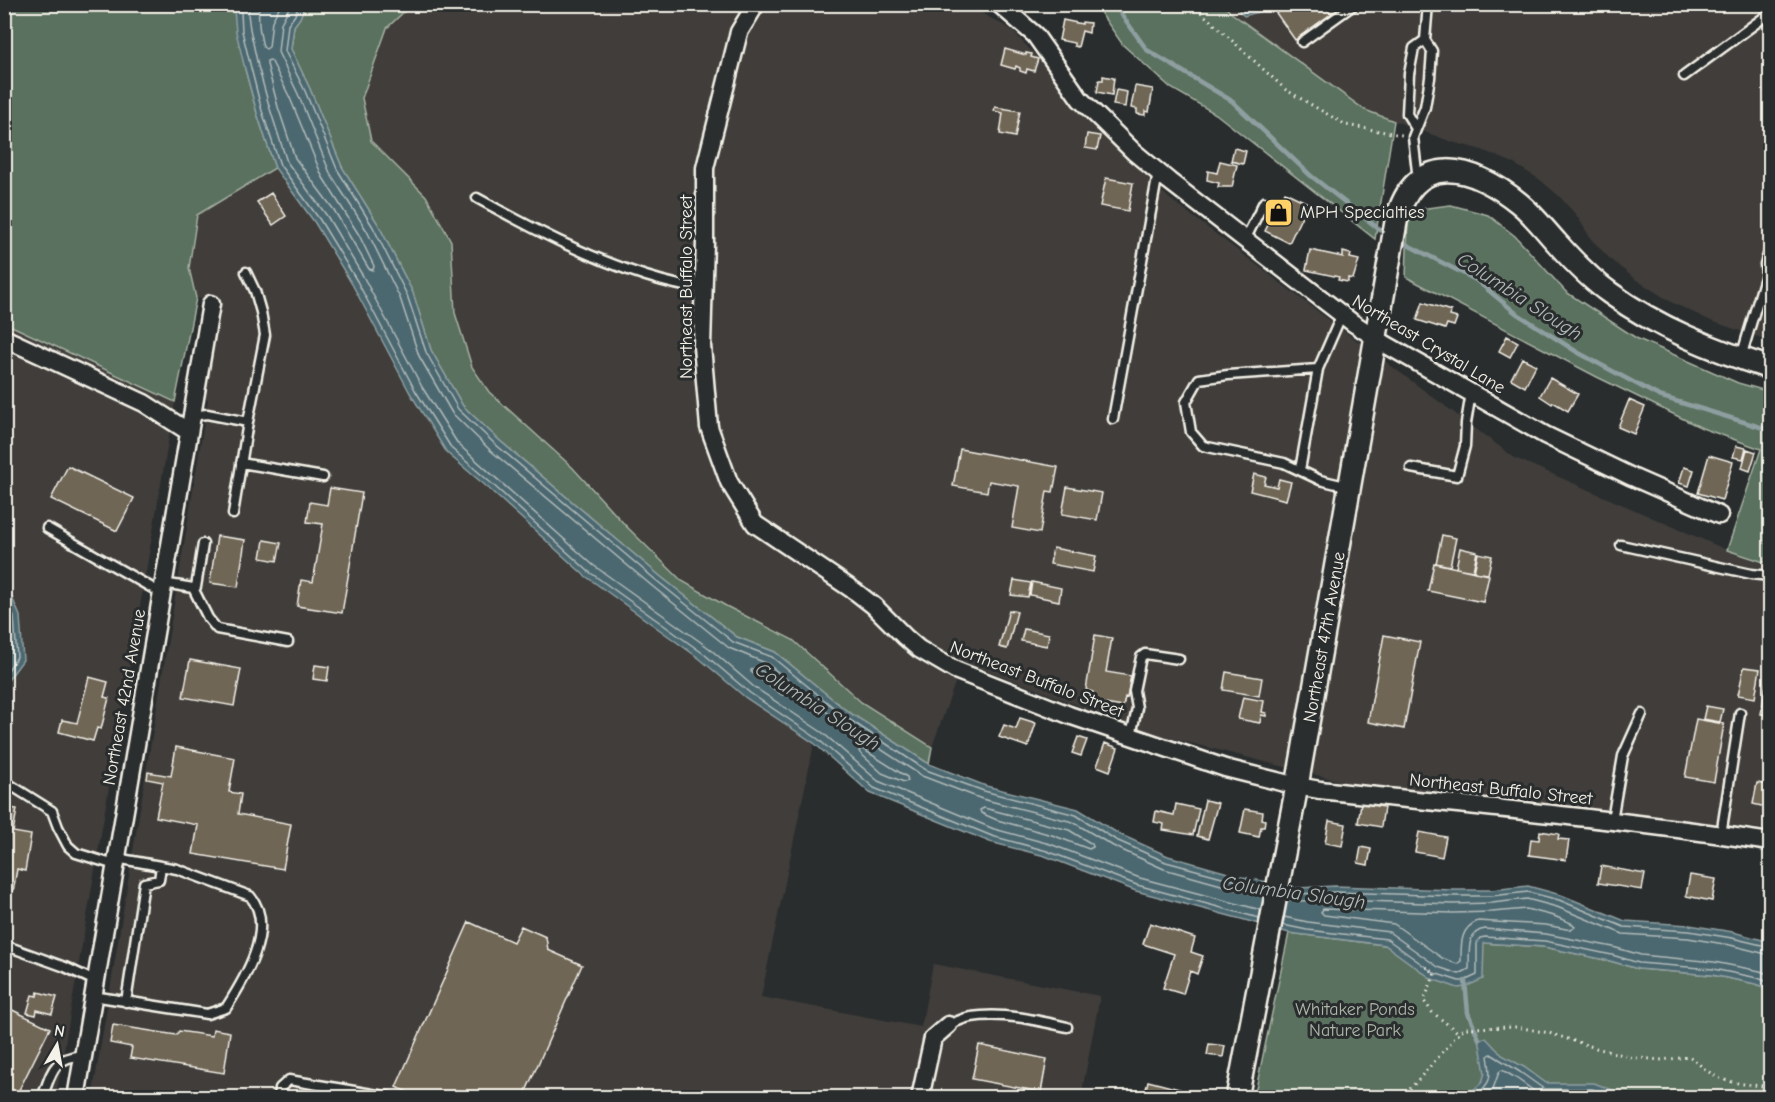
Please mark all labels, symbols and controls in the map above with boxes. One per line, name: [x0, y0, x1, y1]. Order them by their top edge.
street label: Northeast Buffalo Street: [676, 194, 697, 379]
shop icon: MPH Specialties: [1263, 196, 1295, 228]
place label: MPH Specialties: [1300, 202, 1424, 223]
water label: Columbia Slough: [1453, 248, 1586, 345]
street label: Northeast Crystal Lane: [1348, 290, 1509, 398]
street label: Northeast 47th Avenue: [1299, 550, 1350, 724]
street label: Northeast 42nd Avenue: [99, 607, 150, 787]
street label: Northeast Buffalo Street: [947, 637, 1127, 723]
water label: Columbia Slough: [751, 658, 884, 755]
street label: Northeast Buffalo Street: [1408, 769, 1594, 810]
water label: Columbia Slough: [1221, 871, 1367, 914]
park label: Whitaker Ponds Nature Park: [1295, 999, 1415, 1041]
north arrow: [27, 1015, 87, 1075]
text: N: [53, 1021, 66, 1041]

